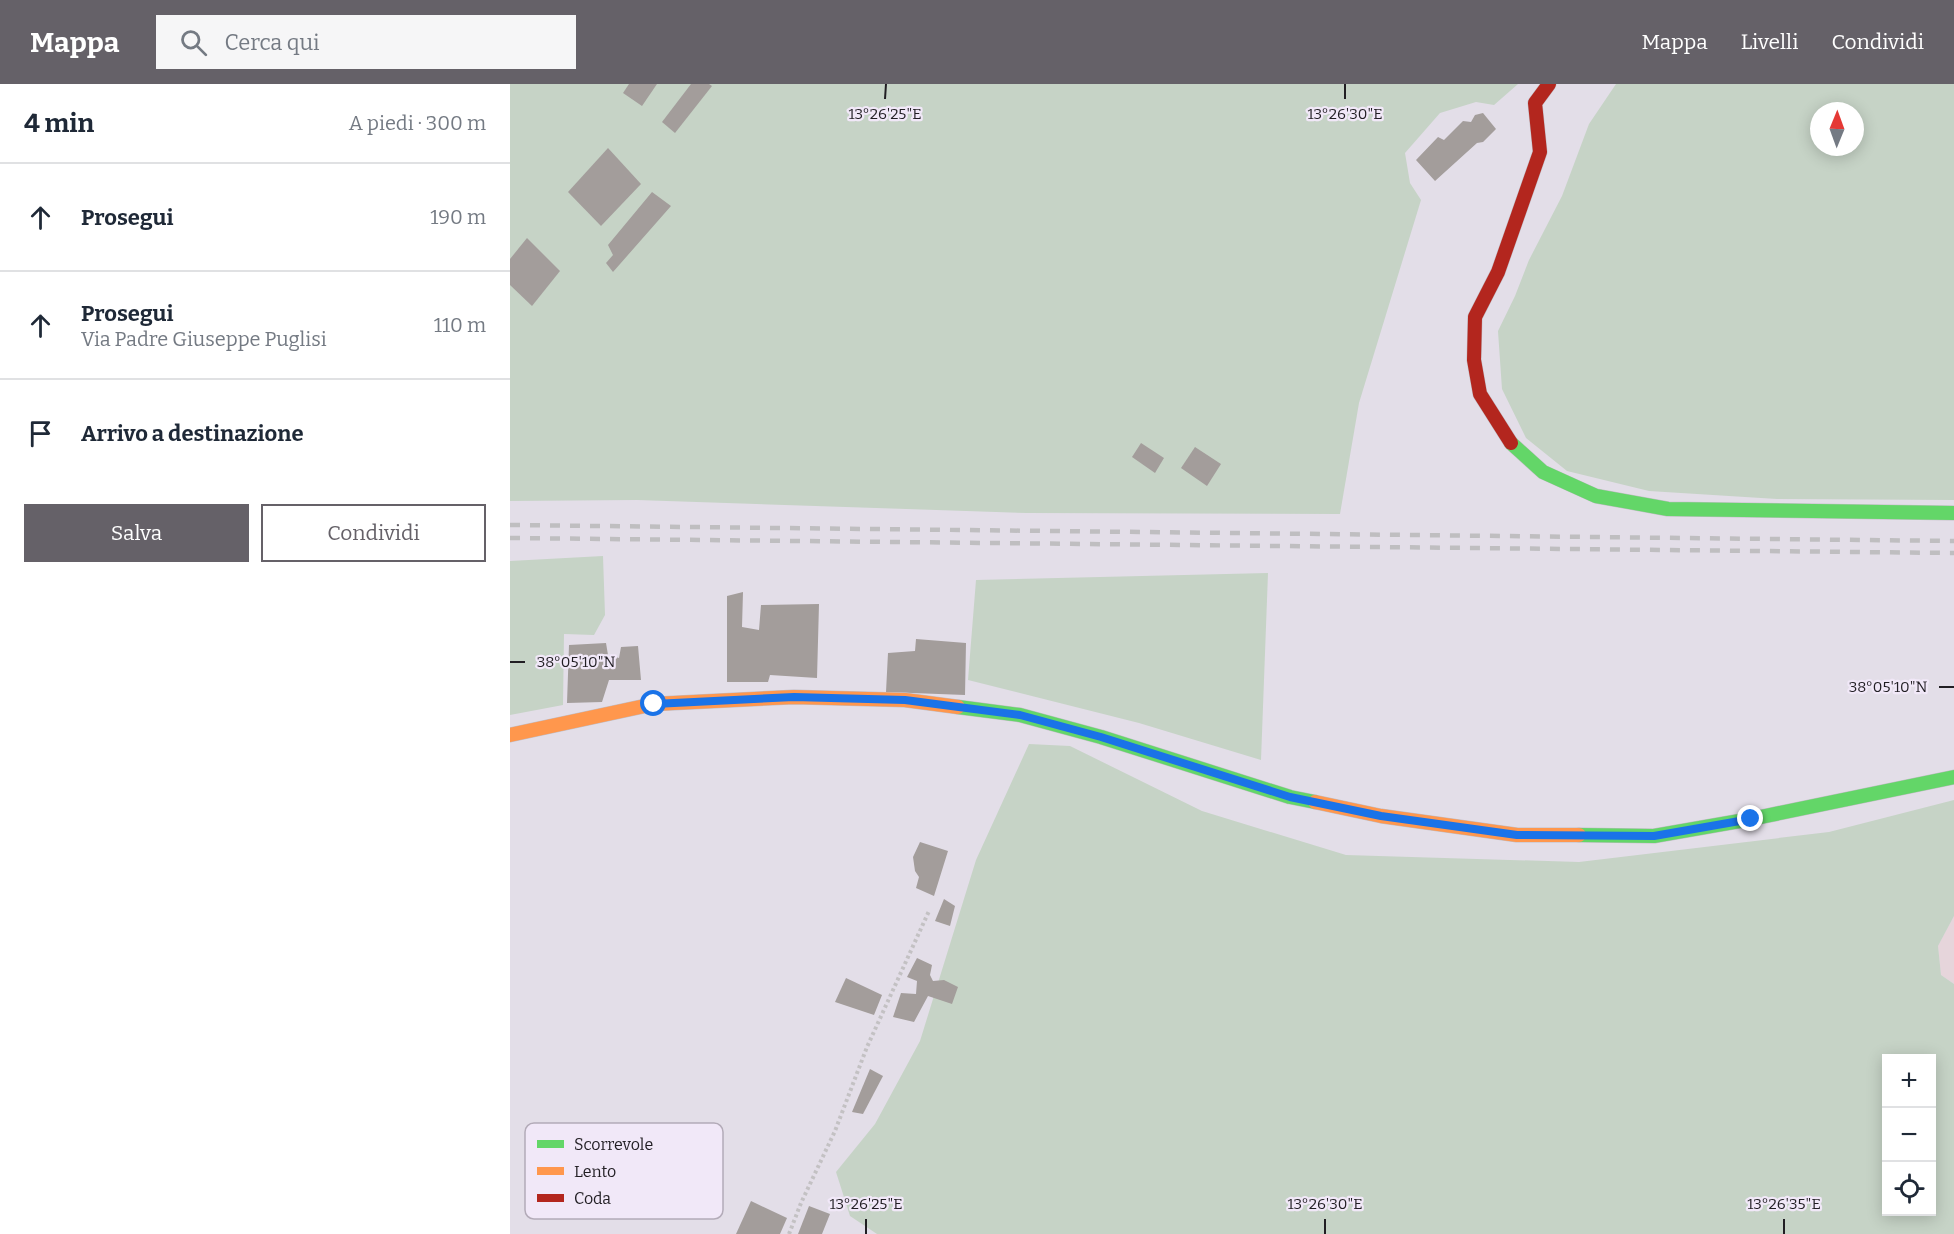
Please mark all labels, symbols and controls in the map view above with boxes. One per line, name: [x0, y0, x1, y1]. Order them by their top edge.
search box: [156, 15, 576, 69]
text: Mappa: [30, 26, 120, 59]
icon: search: [177, 26, 210, 59]
text: Cerca qui: [225, 29, 320, 56]
text: Mappa: [1641, 29, 1708, 55]
text: Livelli: [1741, 29, 1798, 55]
text: Condividi: [1831, 29, 1924, 55]
north arrow: [1810, 102, 1864, 156]
text: 13°26'25"E: [848, 105, 922, 123]
text: 13°26'30"E: [1307, 105, 1383, 123]
text: 4 min: [24, 108, 94, 139]
text: A piedi · 300 m: [349, 111, 486, 135]
icon: ahead: [24, 201, 57, 234]
text: Prosegui: [81, 204, 173, 231]
text: 190 m: [430, 205, 486, 229]
text: Prosegui: [81, 300, 173, 327]
icon: ahead: [24, 309, 57, 342]
text: 110 m: [434, 313, 486, 337]
text: Via Padre Giuseppe Puglisi: [81, 327, 327, 351]
icon: arrive: [24, 417, 57, 450]
text: Arrivo a destinazione: [81, 420, 304, 447]
button: Salva: [24, 504, 249, 562]
button: Condividi: [261, 504, 486, 562]
text: 38°05'10"N: [537, 653, 615, 671]
text: 38°05'10"N: [1849, 678, 1927, 696]
route start: [640, 690, 666, 716]
route end: [1737, 805, 1763, 831]
map controls: [1882, 1054, 1936, 1216]
button: +: [1882, 1054, 1936, 1108]
button: −: [1882, 1108, 1936, 1162]
legend: [525, 1123, 723, 1219]
text: Scorrevole: [574, 1135, 653, 1154]
text: Lento: [574, 1162, 616, 1181]
button: locate: [1882, 1162, 1936, 1216]
text: Coda: [574, 1189, 611, 1208]
text: 13°26'25"E: [829, 1195, 903, 1213]
text: 13°26'30"E: [1287, 1195, 1363, 1213]
text: 13°26'35"E: [1747, 1195, 1821, 1213]

